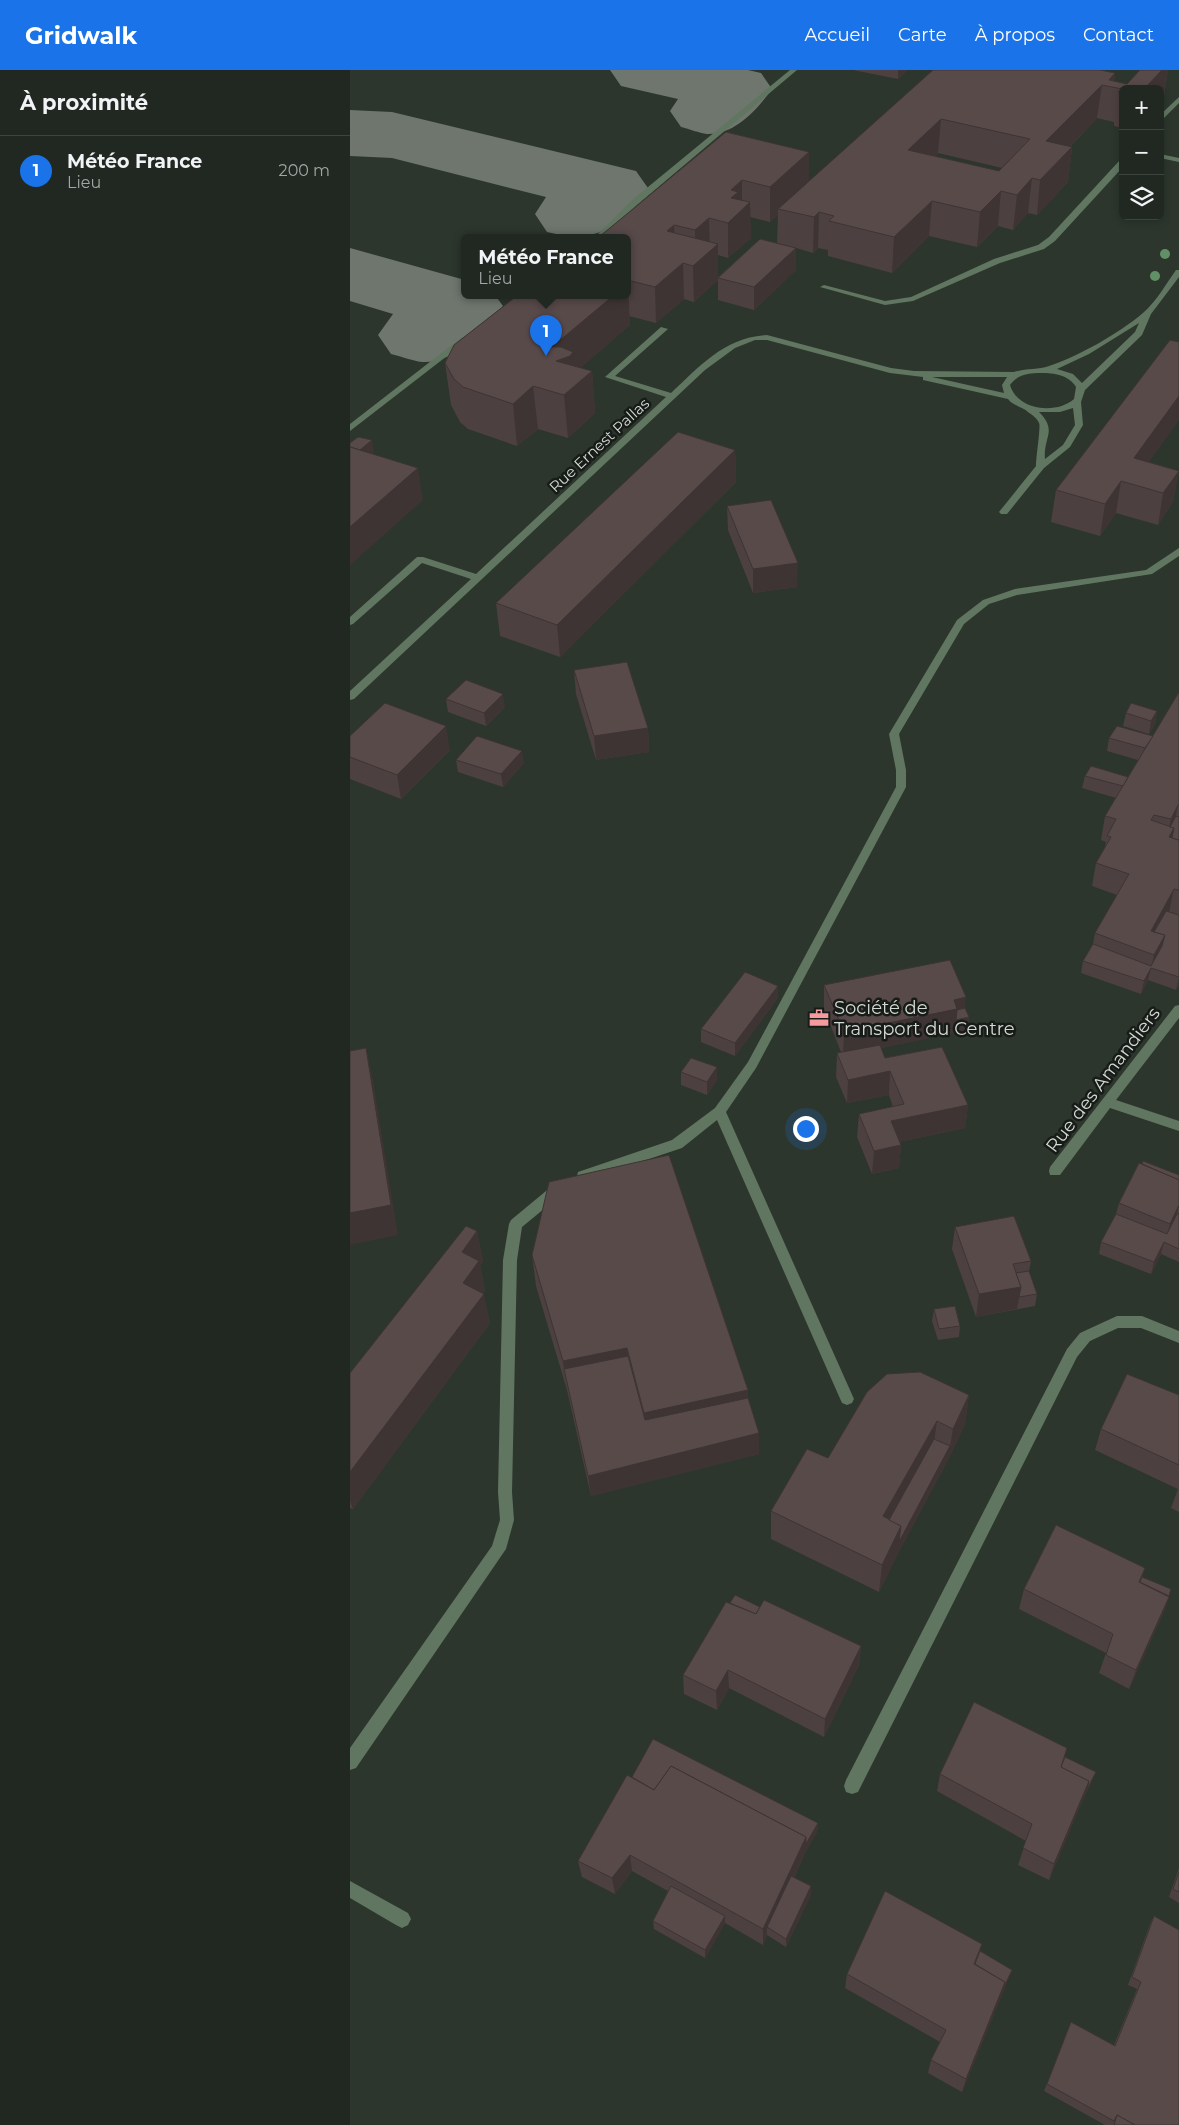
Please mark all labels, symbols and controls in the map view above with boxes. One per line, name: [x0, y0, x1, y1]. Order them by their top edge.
text: Gridwalk: [25, 21, 137, 50]
text: Accueil: [805, 24, 870, 46]
text: Carte: [898, 24, 947, 46]
text: À propos: [975, 24, 1055, 46]
text: Contact: [1083, 24, 1154, 46]
map controls: [1119, 85, 1164, 220]
button: +: [1119, 85, 1164, 130]
text: À proximité: [20, 90, 148, 115]
button: −: [1119, 130, 1164, 175]
text: Météo France: [67, 150, 202, 173]
text: 1: [33, 161, 39, 180]
text: 200 m: [279, 161, 330, 180]
text: Lieu: [67, 173, 101, 192]
button: layers: [1119, 175, 1164, 220]
popup: [461, 234, 631, 299]
text: Météo France: [478, 246, 614, 269]
text: Lieu: [478, 269, 513, 288]
pin: 1: [530, 315, 562, 356]
street label: Rue Ernest Pallas: [545, 394, 653, 496]
place label: Société de Transport du Centre: [834, 997, 1015, 1040]
street label: Rue des Amandiers: [1041, 1003, 1165, 1157]
office icon: Société de Transport du Centre: [808, 1007, 830, 1029]
your location: [793, 1116, 819, 1142]

